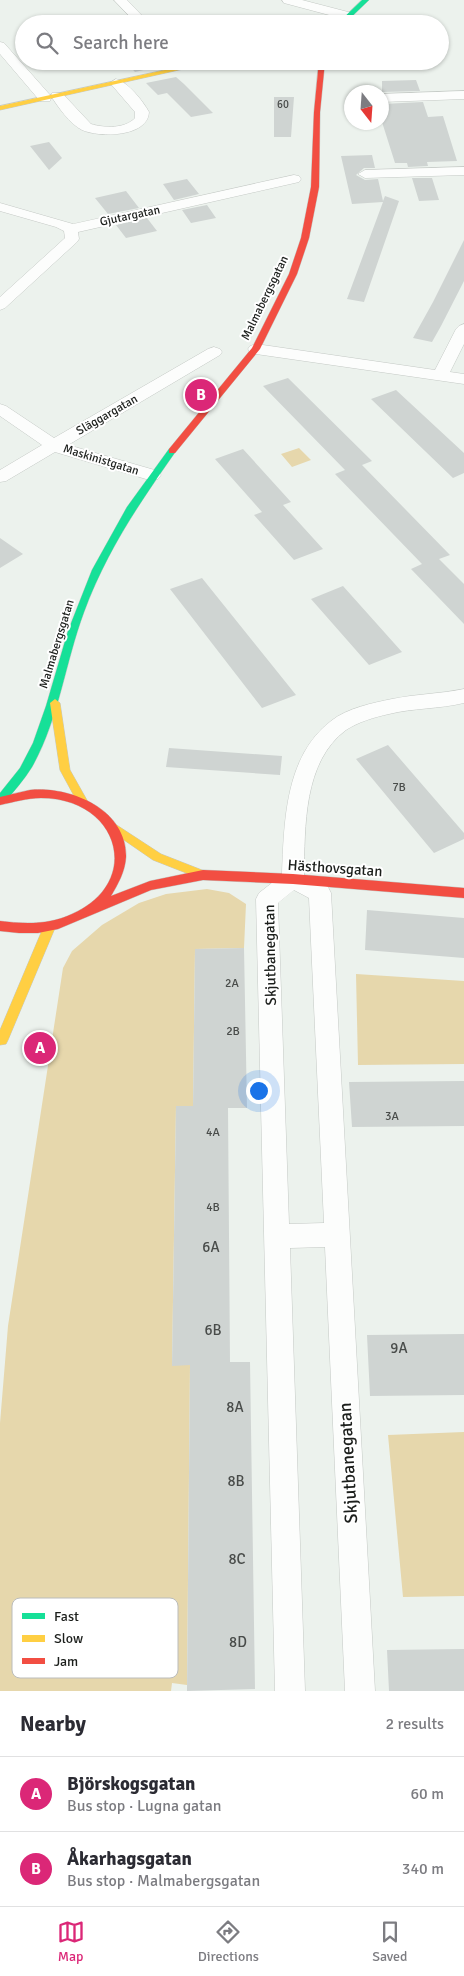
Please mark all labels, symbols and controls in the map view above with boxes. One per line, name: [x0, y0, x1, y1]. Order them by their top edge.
search box: [15, 15, 449, 70]
icon: search: [33, 29, 61, 57]
text: Search here: [73, 31, 169, 55]
north arrow: [344, 85, 389, 130]
house number: 60: [277, 98, 289, 111]
street label: Gjutargatan: [98, 202, 162, 230]
street label: Malmabergsgatan: [238, 253, 292, 343]
pin: B: [185, 376, 217, 414]
street label: Släggargatan: [74, 391, 140, 439]
street label: Maskinistgatan: [61, 441, 141, 479]
street label: Malmabergsgatan: [36, 598, 78, 690]
house number: 7B: [392, 780, 406, 795]
street label: Hästhovsgatan: [287, 856, 383, 880]
street label: Skjutbanegatan: [260, 904, 280, 1006]
house number: 2A: [225, 976, 240, 991]
house number: 2B: [226, 1024, 240, 1039]
pin: A: [24, 1029, 56, 1067]
your location: [246, 1078, 272, 1104]
house number: 3A: [385, 1109, 400, 1124]
house number: 4A: [206, 1125, 221, 1140]
house number: 4B: [206, 1200, 220, 1215]
house number: 6A: [202, 1238, 220, 1256]
house number: 6B: [204, 1321, 222, 1339]
house number: 9A: [390, 1339, 408, 1357]
house number: 8A: [226, 1398, 244, 1416]
street label: Skjutbanegatan: [334, 1402, 362, 1524]
house number: 8B: [227, 1472, 245, 1490]
house number: 8C: [228, 1550, 246, 1568]
legend: [12, 1598, 178, 1678]
text: Fast: [54, 1608, 79, 1625]
text: Slow: [54, 1630, 83, 1647]
house number: 8D: [229, 1633, 247, 1651]
text: Jam: [54, 1653, 78, 1670]
text: Nearby: [20, 1711, 86, 1737]
text: 2 results: [385, 1714, 444, 1734]
text: Björskogsgatan: [67, 1772, 196, 1796]
text: A: [31, 1784, 41, 1804]
text: 60 m: [410, 1784, 444, 1804]
text: Bus stop · Lugna gatan: [67, 1796, 221, 1816]
text: Åkarhagsgatan: [67, 1847, 192, 1871]
text: B: [31, 1859, 41, 1879]
text: 340 m: [402, 1859, 444, 1879]
text: Bus stop · Malmabergsgatan: [67, 1871, 260, 1891]
tab: Map: [57, 1918, 85, 1965]
tab: Directions: [198, 1918, 259, 1965]
tab: Saved: [372, 1918, 407, 1965]

